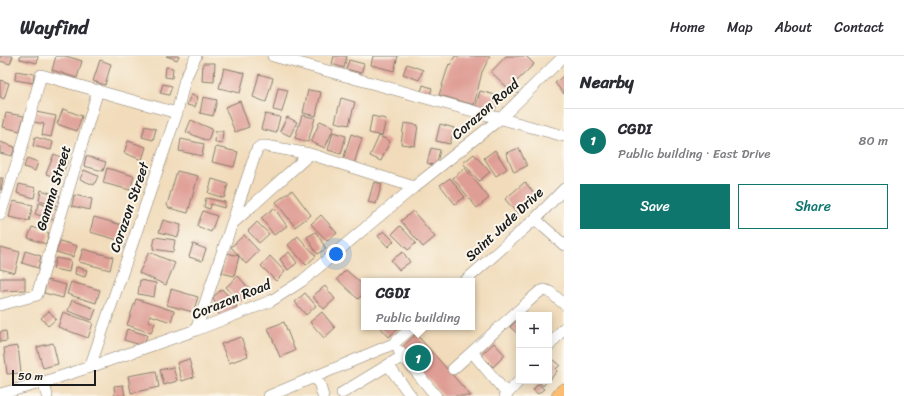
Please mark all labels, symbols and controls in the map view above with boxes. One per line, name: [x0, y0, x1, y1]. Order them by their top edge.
text: Wayfind: [20, 11, 88, 44]
text: Home: [670, 15, 705, 40]
text: Map: [727, 15, 753, 40]
text: About: [775, 15, 812, 40]
text: Contact: [834, 15, 884, 40]
text: Nearby: [580, 67, 634, 97]
street label: Corazon Road: [446, 72, 526, 146]
text: CGDI: [618, 116, 652, 142]
text: 1: [590, 129, 596, 152]
text: 80 m: [859, 129, 888, 152]
street label: Gamma Street: [29, 142, 78, 234]
text: Public building · East Drive: [618, 142, 771, 165]
street label: Corazon Street: [102, 157, 157, 256]
street label: Saint Jude Drive: [459, 181, 550, 268]
button: Save: [580, 184, 730, 229]
button: Share: [738, 184, 888, 229]
your location: [326, 244, 346, 264]
street label: Corazon Road: [188, 272, 276, 327]
popup: [361, 278, 475, 330]
text: CGDI: [376, 280, 409, 306]
text: Public building: [376, 306, 460, 329]
map controls: [516, 312, 552, 384]
button: +: [516, 312, 552, 348]
pin: 1: [405, 343, 431, 373]
button: −: [516, 348, 552, 384]
text: 50 m: [18, 367, 43, 386]
scale bar: [12, 368, 96, 387]

